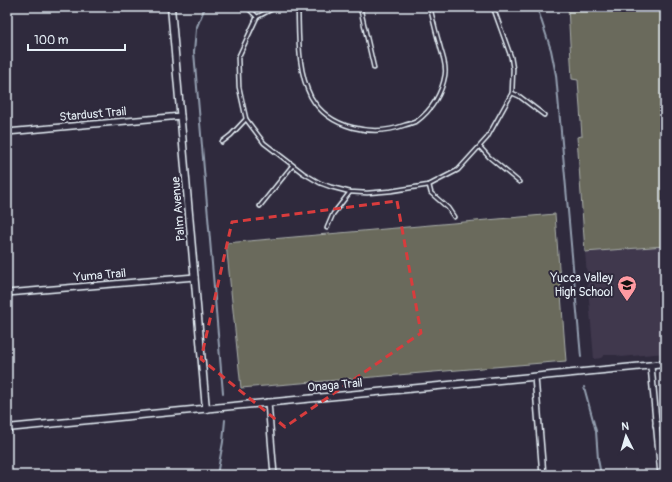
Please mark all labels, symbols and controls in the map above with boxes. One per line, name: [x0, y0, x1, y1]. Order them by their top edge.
scale bar: [28, 26, 125, 52]
text: 100 m: [34, 33, 69, 48]
street label: Stardust Trail: [59, 104, 127, 125]
street label: Palm Avenue: [168, 176, 189, 242]
street label: Yuma Trail: [72, 266, 127, 285]
place label: Yucca Valley High School: [549, 271, 613, 300]
school or university icon: Yucca Valley High School: [616, 274, 638, 302]
street label: Onaga Trail: [307, 376, 363, 395]
north arrow: [606, 416, 646, 456]
text: N: [621, 420, 630, 433]

